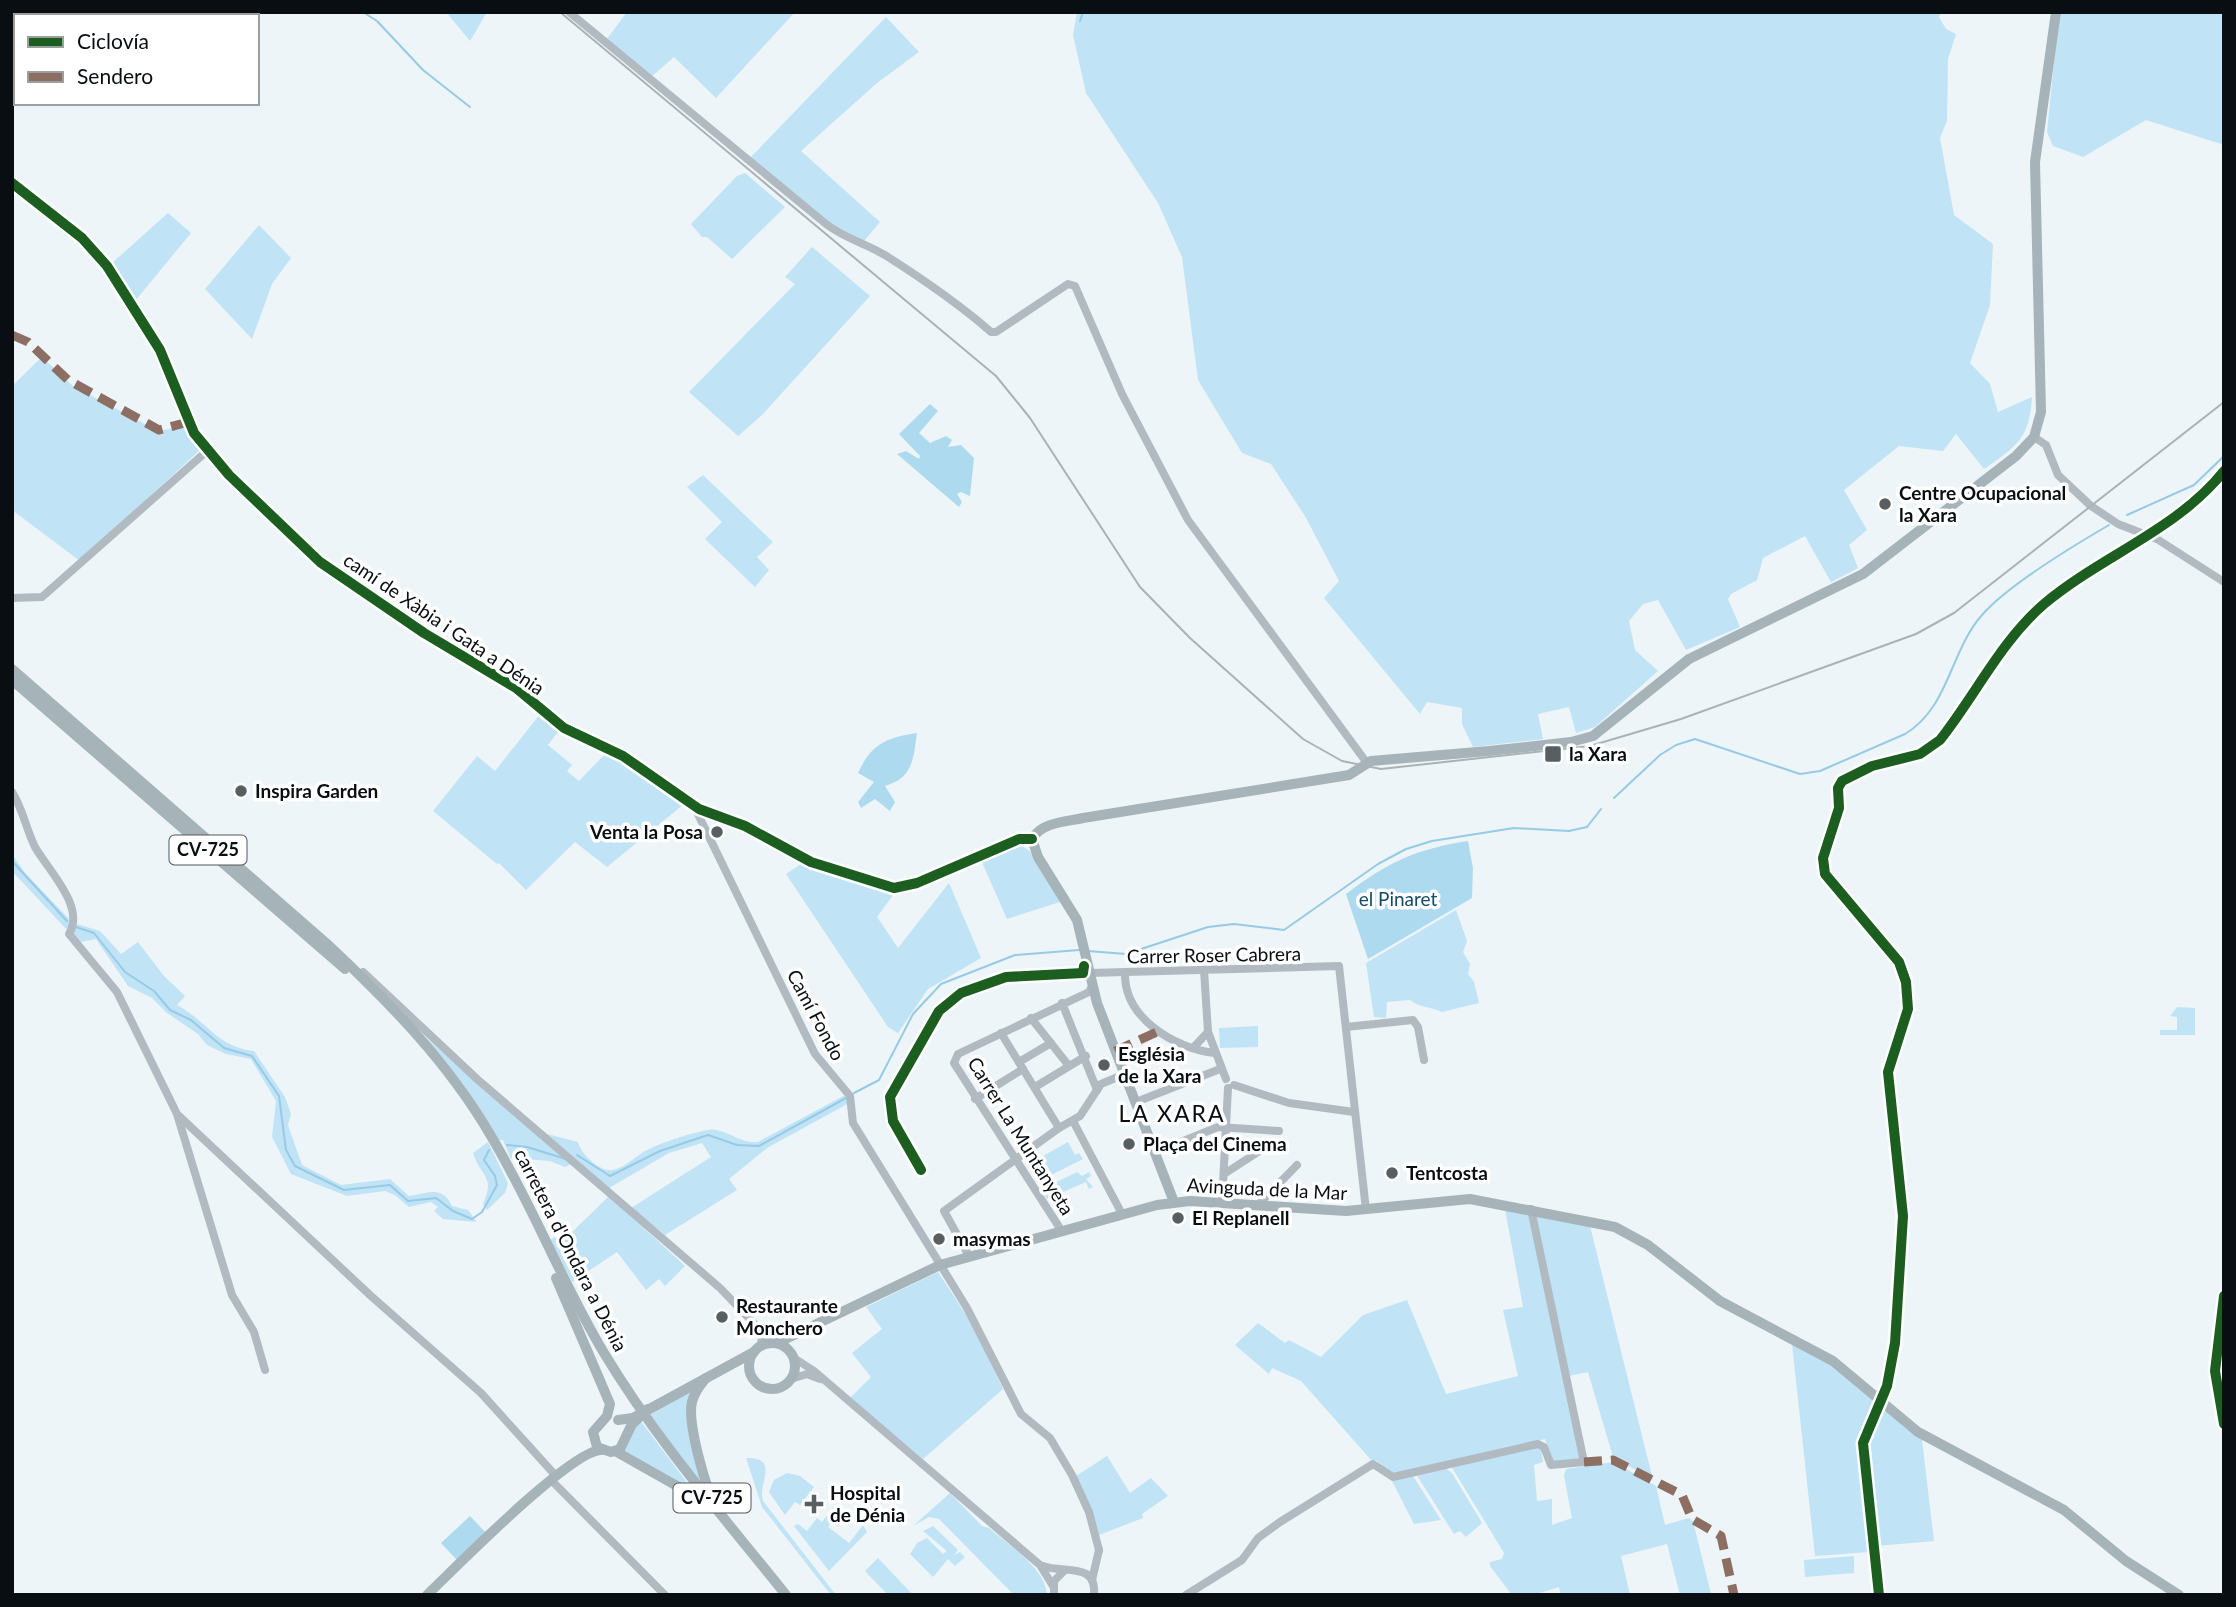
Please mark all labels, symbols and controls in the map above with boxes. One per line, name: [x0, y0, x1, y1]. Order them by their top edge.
legend: [14, 14, 259, 105]
text: Ciclovía: [77, 28, 149, 53]
text: Sendero: [77, 63, 153, 88]
place label: Centre Ocupacional la Xara: [1899, 481, 2066, 526]
marker: Centre Ocupacional la Xara: [1877, 496, 1893, 512]
street label: camí de Xàbia i Gata a Dénia: [340, 548, 549, 699]
place label: la Xara: [1569, 742, 1627, 765]
marker: la Xara: [1543, 744, 1563, 764]
place label: Inspira Garden: [255, 779, 378, 802]
marker: Inspira Garden: [233, 783, 249, 799]
place label: Venta la Posa: [589, 820, 703, 843]
marker: Venta la Posa: [709, 824, 725, 840]
road number: CV-725: [170, 836, 246, 864]
park label: el Pinaret: [1359, 887, 1438, 910]
street label: Carrer Roser Cabrera: [1127, 941, 1301, 968]
street label: Camí Fondo: [783, 965, 850, 1064]
place label: Església de la Xara: [1118, 1042, 1201, 1087]
street label: Carrer La Muntanyeta: [963, 1052, 1079, 1219]
marker: Església de la Xara: [1096, 1057, 1112, 1073]
district label: LA XARA: [1119, 1099, 1225, 1127]
place label: Plaça del Cinema: [1143, 1132, 1287, 1155]
marker: Plaça del Cinema: [1121, 1136, 1137, 1152]
street label: carretera d'Ondara a Dénia: [510, 1145, 633, 1355]
place label: Tentcosta: [1406, 1161, 1488, 1184]
marker: Tentcosta: [1384, 1165, 1400, 1181]
street label: Avinguda de la Mar: [1186, 1173, 1348, 1204]
place label: El Replanell: [1192, 1206, 1289, 1229]
marker: El Replanell: [1170, 1210, 1186, 1226]
place label: masymas: [953, 1227, 1031, 1250]
marker: masymas: [931, 1231, 947, 1247]
place label: Restaurante Monchero: [736, 1294, 838, 1339]
marker: Restaurante Monchero: [714, 1309, 730, 1325]
place label: Hospital de Dénia: [830, 1481, 905, 1526]
road number: CV-725: [674, 1484, 750, 1512]
marker: Hospital de Dénia: [804, 1494, 824, 1514]

